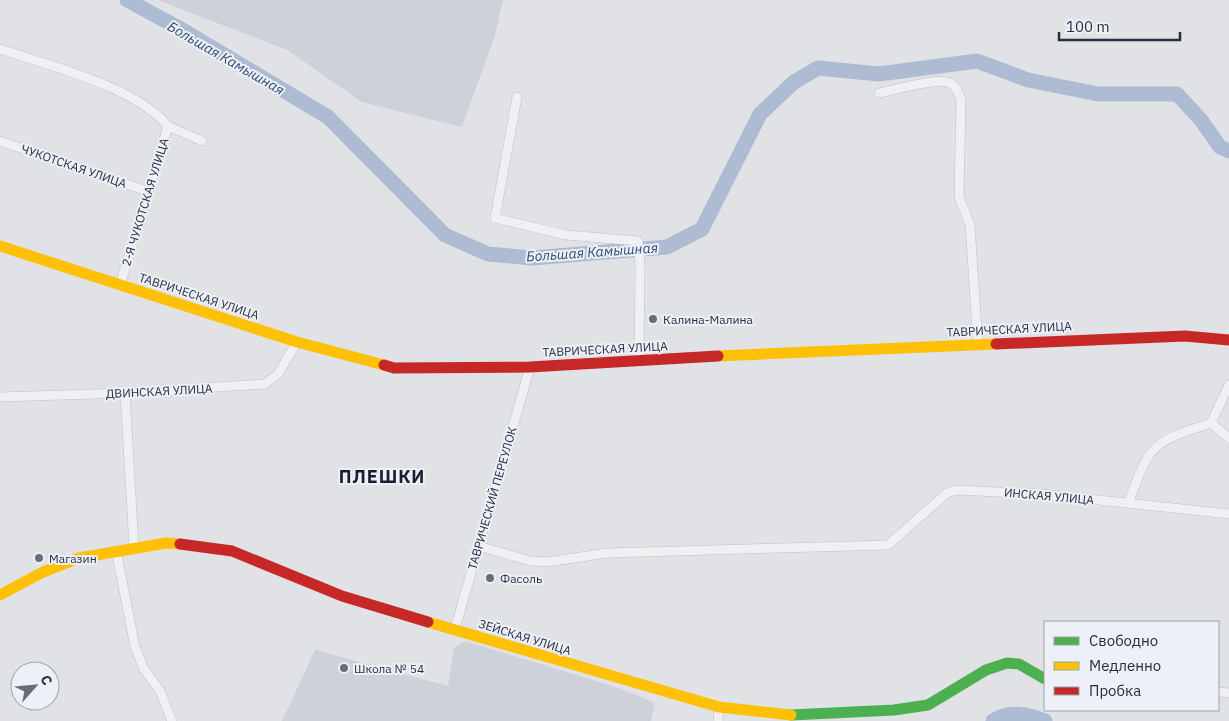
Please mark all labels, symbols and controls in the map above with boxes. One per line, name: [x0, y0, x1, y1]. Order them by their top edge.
scale bar: [1059, 10, 1180, 42]
water label: Большая Камышная: [164, 17, 288, 99]
text: 100 m: [1066, 17, 1110, 36]
street label: 2-Я ЧУКОТСКАЯ УЛИЦА: [118, 136, 172, 268]
street label: ЧУКОТСКАЯ УЛИЦА: [19, 141, 129, 191]
water label: Большая Камышная: [526, 238, 658, 266]
street label: ТАВРИЧЕСКАЯ УЛИЦА: [137, 269, 261, 323]
place label: Калина-Малина: [663, 312, 754, 327]
marker: Калина-Малина: [647, 313, 659, 325]
street label: ТАВРИЧЕСКАЯ УЛИЦА: [946, 318, 1072, 340]
street label: ТАВРИЧЕСКАЯ УЛИЦА: [542, 338, 668, 360]
street label: ДВИНСКАЯ УЛИЦА: [105, 381, 213, 401]
street label: ТАВРИЧЕСКИЙ ПЕРЕУЛОК: [464, 425, 520, 571]
district label: ПЛЕШКИ: [339, 465, 425, 488]
street label: ИНСКАЯ УЛИЦА: [1003, 485, 1095, 507]
place label: Магазин: [49, 551, 97, 566]
marker: Магазин: [33, 552, 45, 564]
place label: Фасоль: [500, 571, 542, 586]
marker: Фасоль: [484, 572, 496, 584]
street label: ЗЕЙСКАЯ УЛИЦА: [477, 616, 573, 658]
legend: [1044, 621, 1219, 711]
text: Свободно: [1089, 631, 1158, 650]
text: Медленно: [1089, 656, 1161, 675]
north arrow: [10, 661, 60, 711]
place label: Школа № 54: [354, 661, 424, 676]
marker: Школа № 54: [338, 662, 350, 674]
text: С: [36, 672, 57, 688]
text: Пробка: [1089, 681, 1141, 700]

